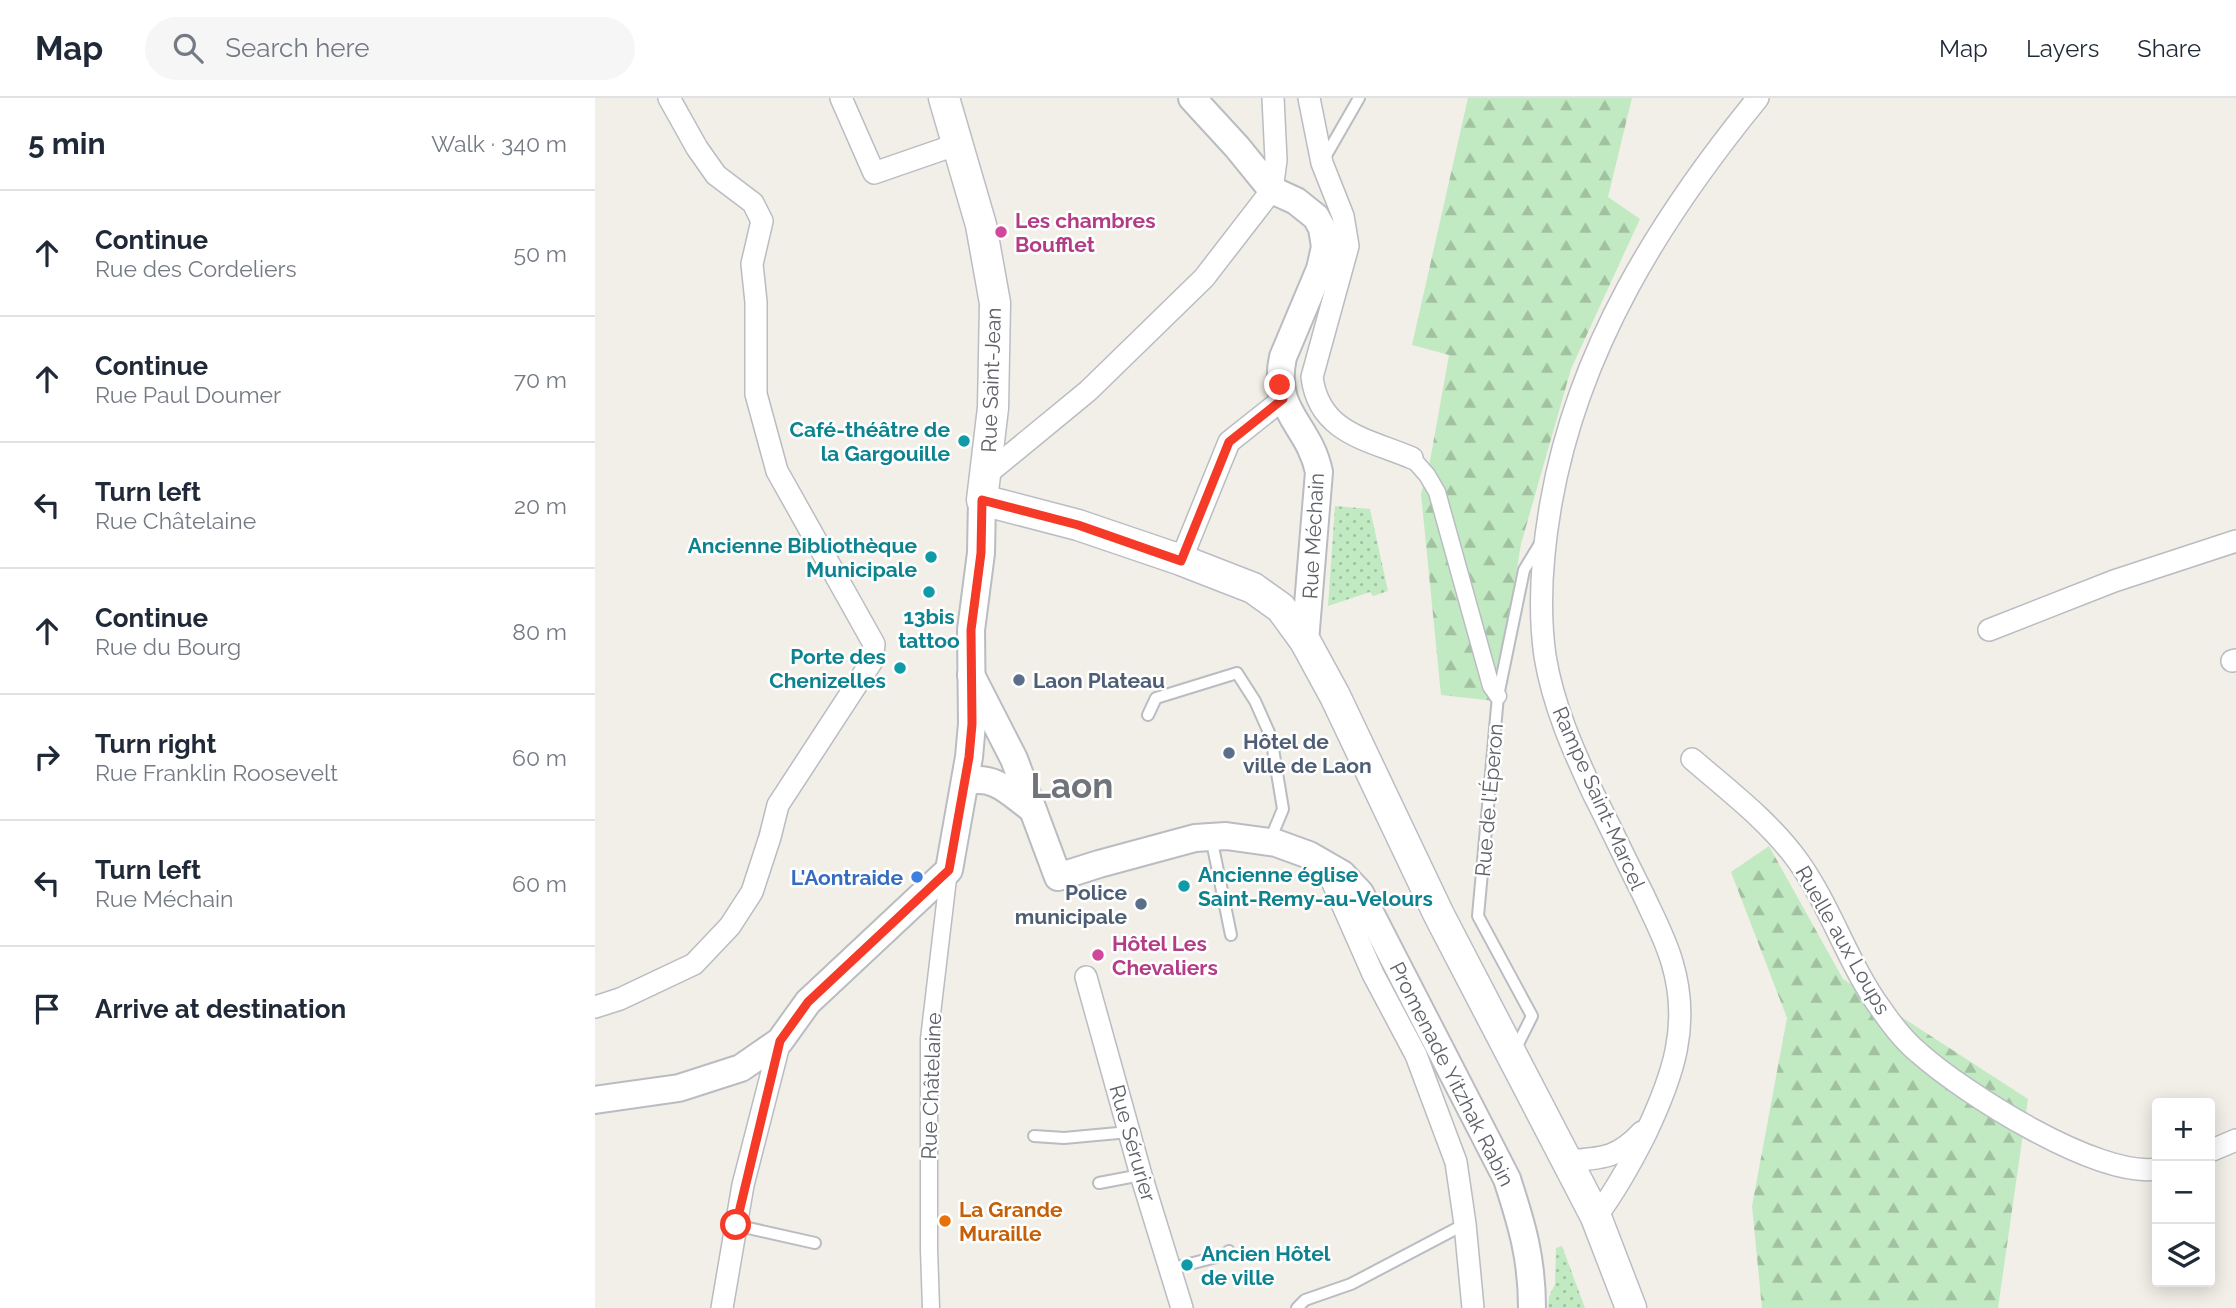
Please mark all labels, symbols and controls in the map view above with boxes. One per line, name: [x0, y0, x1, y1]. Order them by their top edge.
search box: [145, 17, 635, 80]
text: Map: [35, 29, 103, 68]
icon: search: [169, 29, 207, 67]
text: Search here: [225, 33, 370, 63]
text: Map: [1939, 34, 1988, 63]
text: Layers: [2026, 34, 2099, 63]
text: Share: [2137, 34, 2201, 63]
text: 5 min: [28, 126, 106, 161]
text: Walk · 340 m: [431, 130, 567, 157]
place label: Les chambres Boufflet: [1015, 208, 1156, 257]
marker: Les chambres Boufflet: [993, 224, 1009, 240]
text: Continue: [95, 225, 208, 255]
icon: ahead: [28, 234, 66, 272]
text: 50 m: [513, 240, 567, 267]
text: Rue des Cordeliers: [95, 255, 297, 282]
street label: Rue Saint-Jean: [976, 307, 1006, 453]
text: Continue: [95, 351, 208, 381]
icon: ahead: [28, 360, 66, 398]
text: 70 m: [514, 366, 567, 393]
route end: [1264, 369, 1295, 400]
text: Rue Paul Doumer: [95, 381, 281, 408]
place label: Café-théâtre de la Gargouille: [790, 417, 950, 466]
marker: Café-théâtre de la Gargouille: [956, 433, 972, 449]
street label: Rue Méchain: [1297, 472, 1329, 600]
text: Turn left: [95, 477, 201, 507]
icon: left: [28, 486, 66, 524]
text: 20 m: [514, 492, 567, 519]
text: Rue Châtelaine: [95, 507, 256, 534]
place label: Ancienne Bibliothèque Municipale: [688, 533, 917, 582]
marker: Ancienne Bibliothèque Municipale: [923, 549, 939, 565]
marker: 13bis tattoo: [921, 584, 937, 600]
text: Continue: [95, 603, 208, 633]
place label: 13bis tattoo: [898, 604, 960, 653]
icon: ahead: [28, 612, 66, 650]
text: 80 m: [512, 618, 567, 645]
text: Rue du Bourg: [95, 633, 241, 660]
place label: Porte des Chenizelles: [769, 644, 886, 693]
marker: Porte des Chenizelles: [892, 660, 908, 676]
place label: Laon Plateau: [1033, 668, 1165, 693]
marker: Laon Plateau: [1011, 672, 1027, 688]
street label: Rampe Saint-Marcel: [1547, 703, 1651, 894]
street label: Rue de l'Éperon: [1470, 722, 1508, 878]
text: Turn right: [95, 729, 216, 759]
place label: Hôtel de ville de Laon: [1243, 729, 1372, 778]
icon: right: [28, 738, 66, 776]
text: 60 m: [512, 744, 567, 771]
marker: Hôtel de ville de Laon: [1221, 745, 1237, 761]
text: Rue Franklin Roosevelt: [95, 759, 338, 786]
district label: Laon: [1031, 765, 1113, 806]
text: Turn left: [95, 855, 201, 885]
street label: Ruelle aux Loups: [1790, 861, 1896, 1019]
place label: Ancienne église Saint-Remy-au-Velours: [1198, 862, 1433, 911]
icon: left: [28, 864, 66, 902]
place label: L'Aontraide: [791, 865, 903, 890]
marker: L'Aontraide: [909, 869, 925, 885]
text: 60 m: [512, 870, 567, 897]
marker: Ancienne église Saint-Remy-au-Velours: [1176, 878, 1192, 894]
place label: Police municipale: [1015, 880, 1127, 929]
text: Rue Méchain: [95, 885, 233, 912]
marker: Police municipale: [1133, 896, 1149, 912]
place label: Hôtel Les Chevaliers: [1112, 931, 1218, 980]
marker: Hôtel Les Chevaliers: [1090, 947, 1106, 963]
street label: Promenade Yitzhak Rabin: [1384, 958, 1520, 1190]
icon: arrive: [28, 990, 66, 1028]
text: Arrive at destination: [95, 994, 346, 1024]
street label: Rue Châtelaine: [916, 1012, 946, 1160]
street label: Rue Sérurier: [1104, 1082, 1162, 1205]
map controls: [2152, 1098, 2215, 1287]
button: +: [2152, 1098, 2215, 1161]
button: −: [2152, 1161, 2215, 1224]
place label: La Grande Muraille: [959, 1197, 1063, 1246]
route start: [720, 1209, 751, 1240]
marker: La Grande Muraille: [937, 1213, 953, 1229]
button: layers: [2152, 1224, 2215, 1287]
place label: Ancien Hôtel de ville: [1201, 1241, 1331, 1290]
marker: Ancien Hôtel de ville: [1179, 1257, 1195, 1273]

